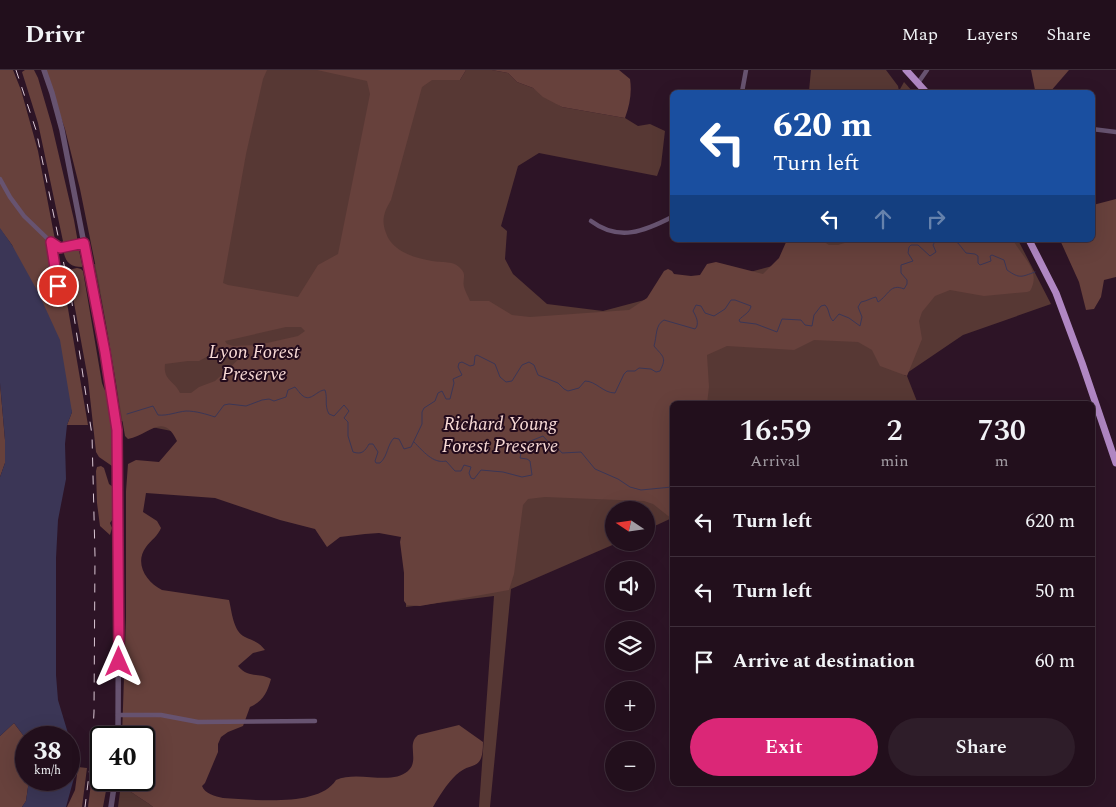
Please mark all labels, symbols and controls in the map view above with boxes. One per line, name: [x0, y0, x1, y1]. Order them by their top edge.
text: Drivr: [25, 17, 84, 53]
text: Map: [902, 21, 938, 48]
text: Layers: [966, 21, 1018, 48]
text: Share: [1046, 21, 1091, 48]
text: 620 m: [773, 99, 872, 152]
icon: left: [690, 110, 755, 175]
text: Turn left: [773, 147, 859, 180]
icon: left: [816, 205, 844, 233]
icon: ahead: [869, 205, 897, 233]
icon: right: [922, 205, 950, 233]
pin: [37, 265, 79, 307]
icon: arrive: [44, 272, 72, 300]
park label: Lyon Forest Preserve: [209, 338, 301, 389]
text: 16:59: [739, 408, 811, 454]
text: 2: [886, 408, 902, 454]
text: 730: [978, 408, 1026, 454]
park label: Richard Young Forest Preserve: [442, 410, 558, 461]
text: Arrival: [750, 449, 800, 473]
text: min: [880, 449, 908, 473]
text: m: [995, 449, 1009, 473]
north arrow: [605, 501, 655, 551]
map controls: [605, 501, 655, 791]
text: Turn left: [733, 507, 812, 536]
text: 620 m: [1025, 507, 1075, 536]
icon: left: [690, 508, 718, 536]
button: sound: [605, 561, 655, 611]
text: Turn left: [733, 577, 812, 606]
text: 50 m: [1035, 577, 1075, 606]
icon: left: [690, 578, 718, 606]
button: layers: [605, 621, 655, 671]
position arrow: [92, 635, 144, 687]
text: Arrive at destination: [733, 647, 915, 676]
text: 60 m: [1035, 647, 1075, 676]
icon: arrive: [690, 648, 718, 676]
button: +: [605, 681, 655, 731]
button: Exit: [690, 718, 878, 776]
button: Share: [888, 718, 1075, 776]
speed limit sign: 40: [90, 726, 155, 791]
text: 38: [33, 733, 62, 771]
button: −: [605, 741, 655, 791]
text: km/h: [34, 761, 61, 780]

